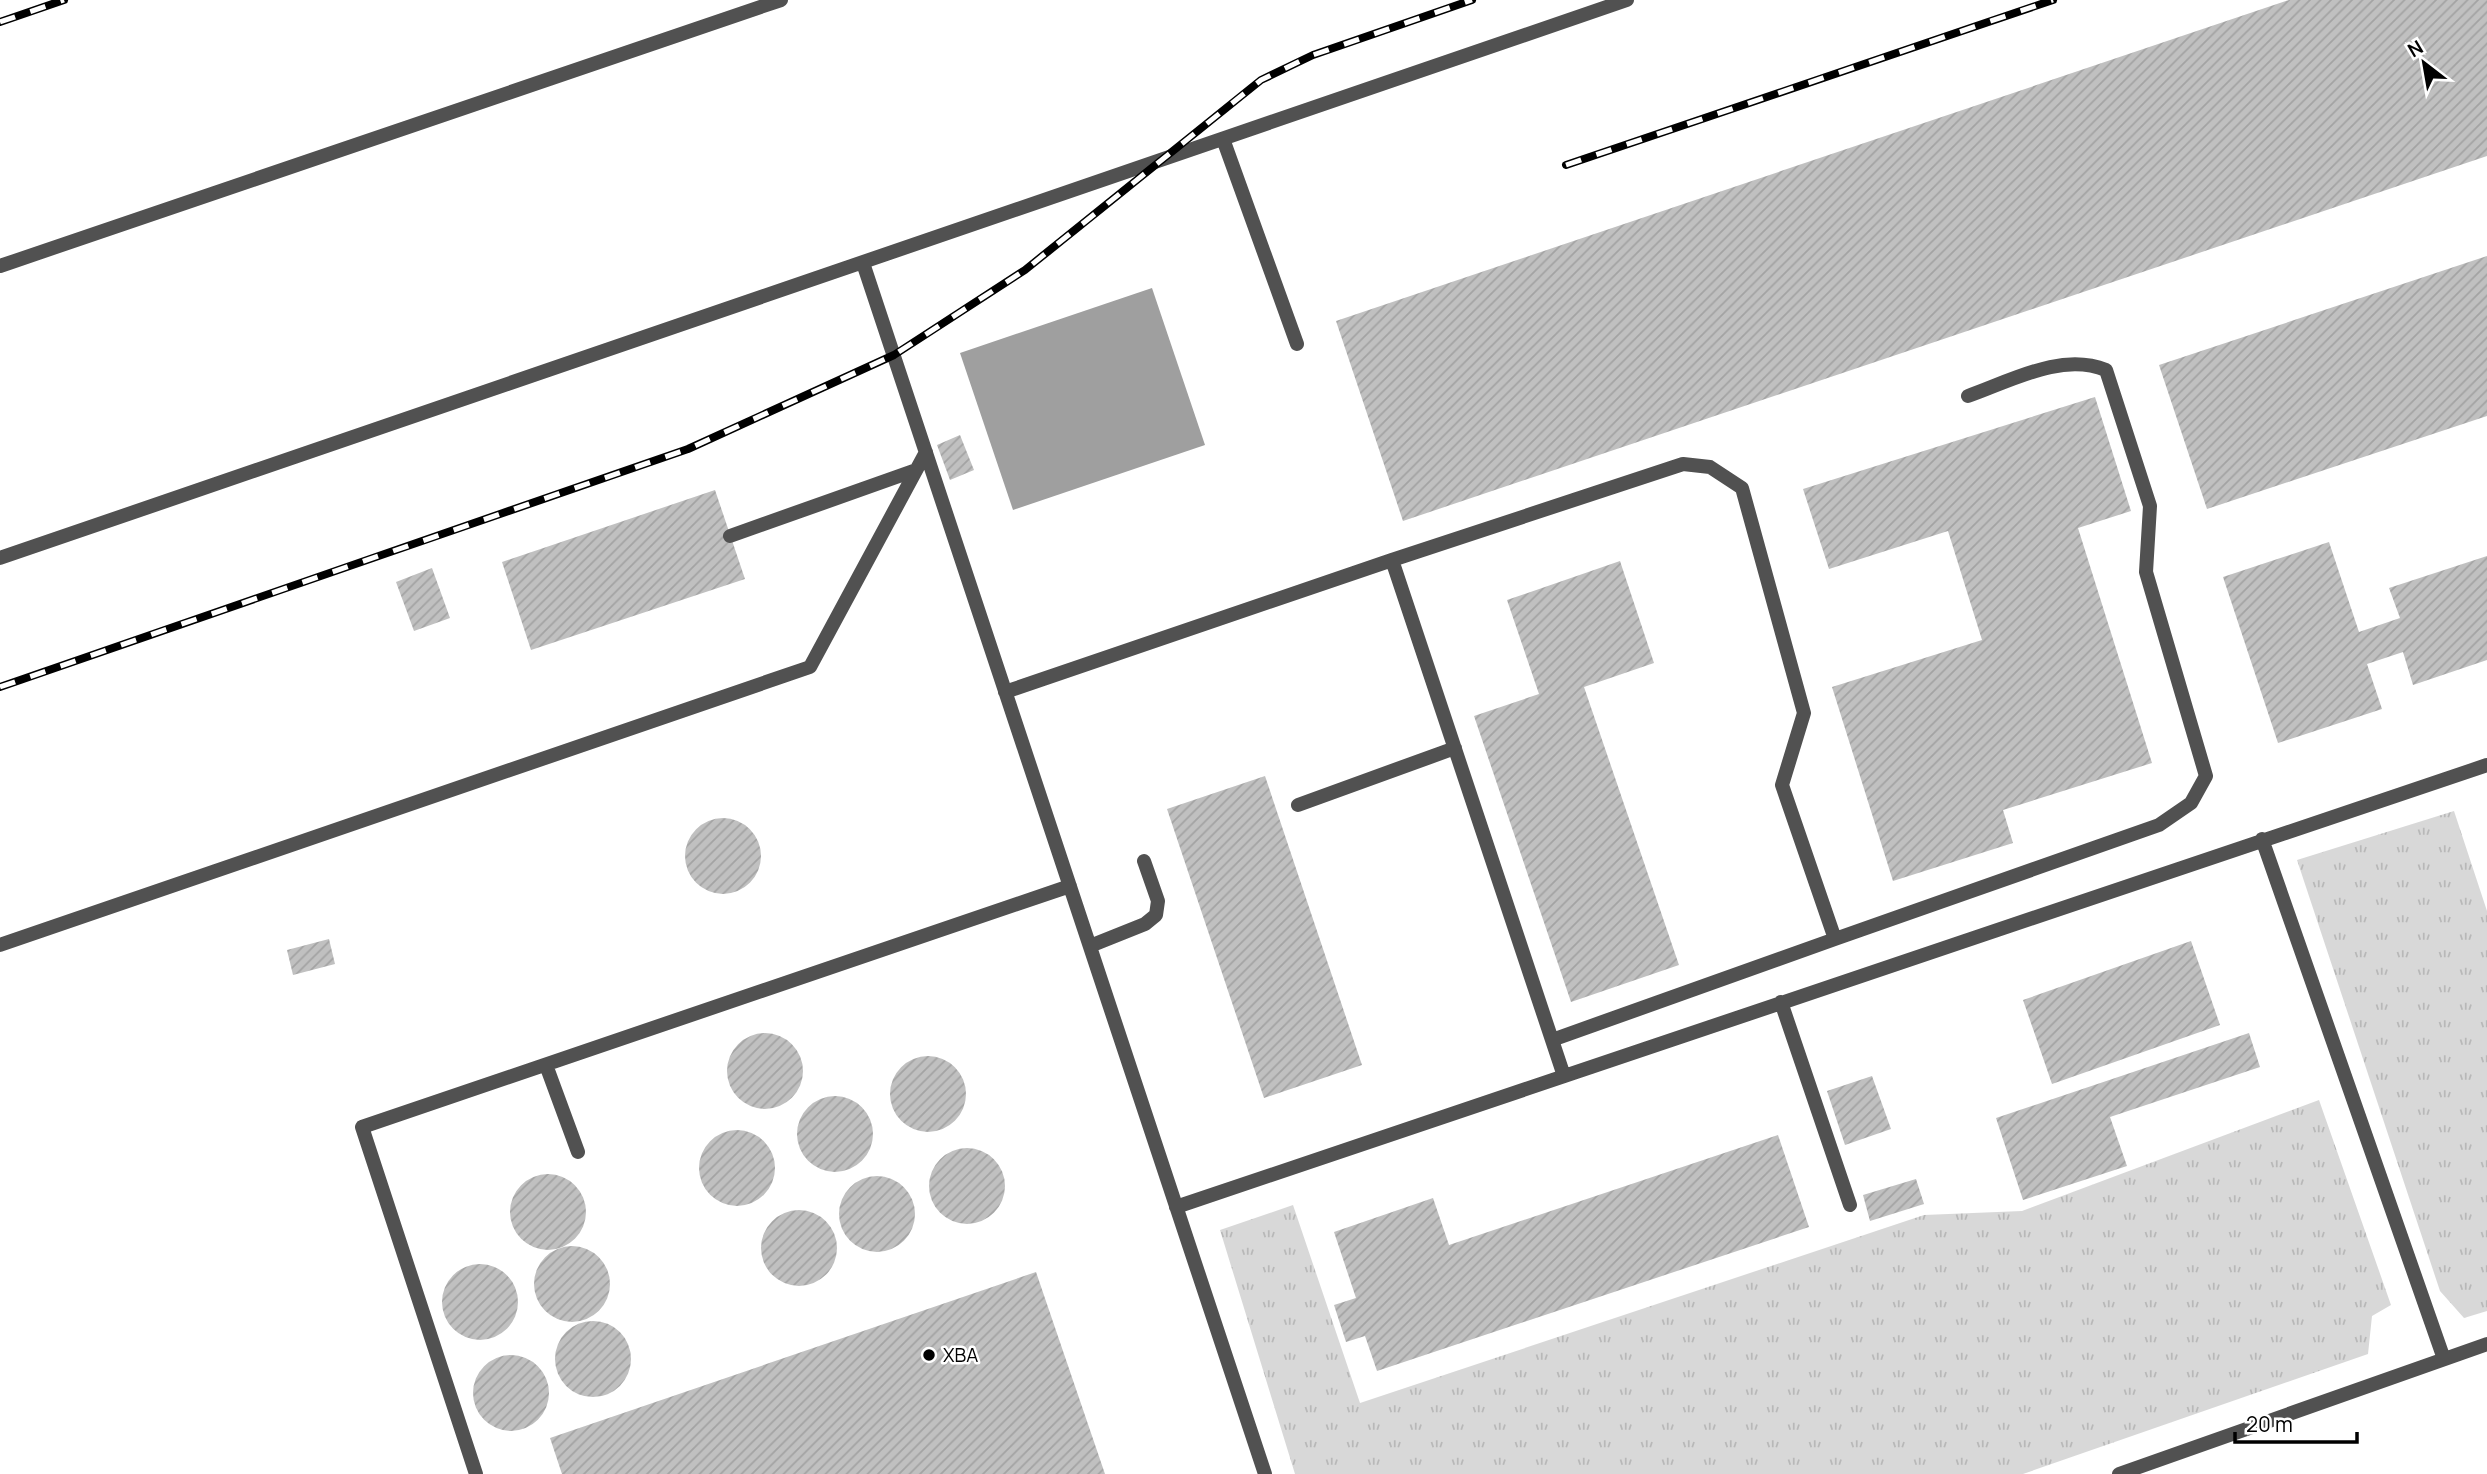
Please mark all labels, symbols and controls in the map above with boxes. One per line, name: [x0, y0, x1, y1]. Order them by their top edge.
north arrow: [2389, 28, 2459, 98]
text: N: [2403, 34, 2428, 63]
place label: ХВА: [943, 1342, 978, 1368]
marker: ХВА: [921, 1347, 937, 1363]
scale bar: [2235, 1400, 2358, 1444]
text: 20 m: [2246, 1410, 2293, 1438]

